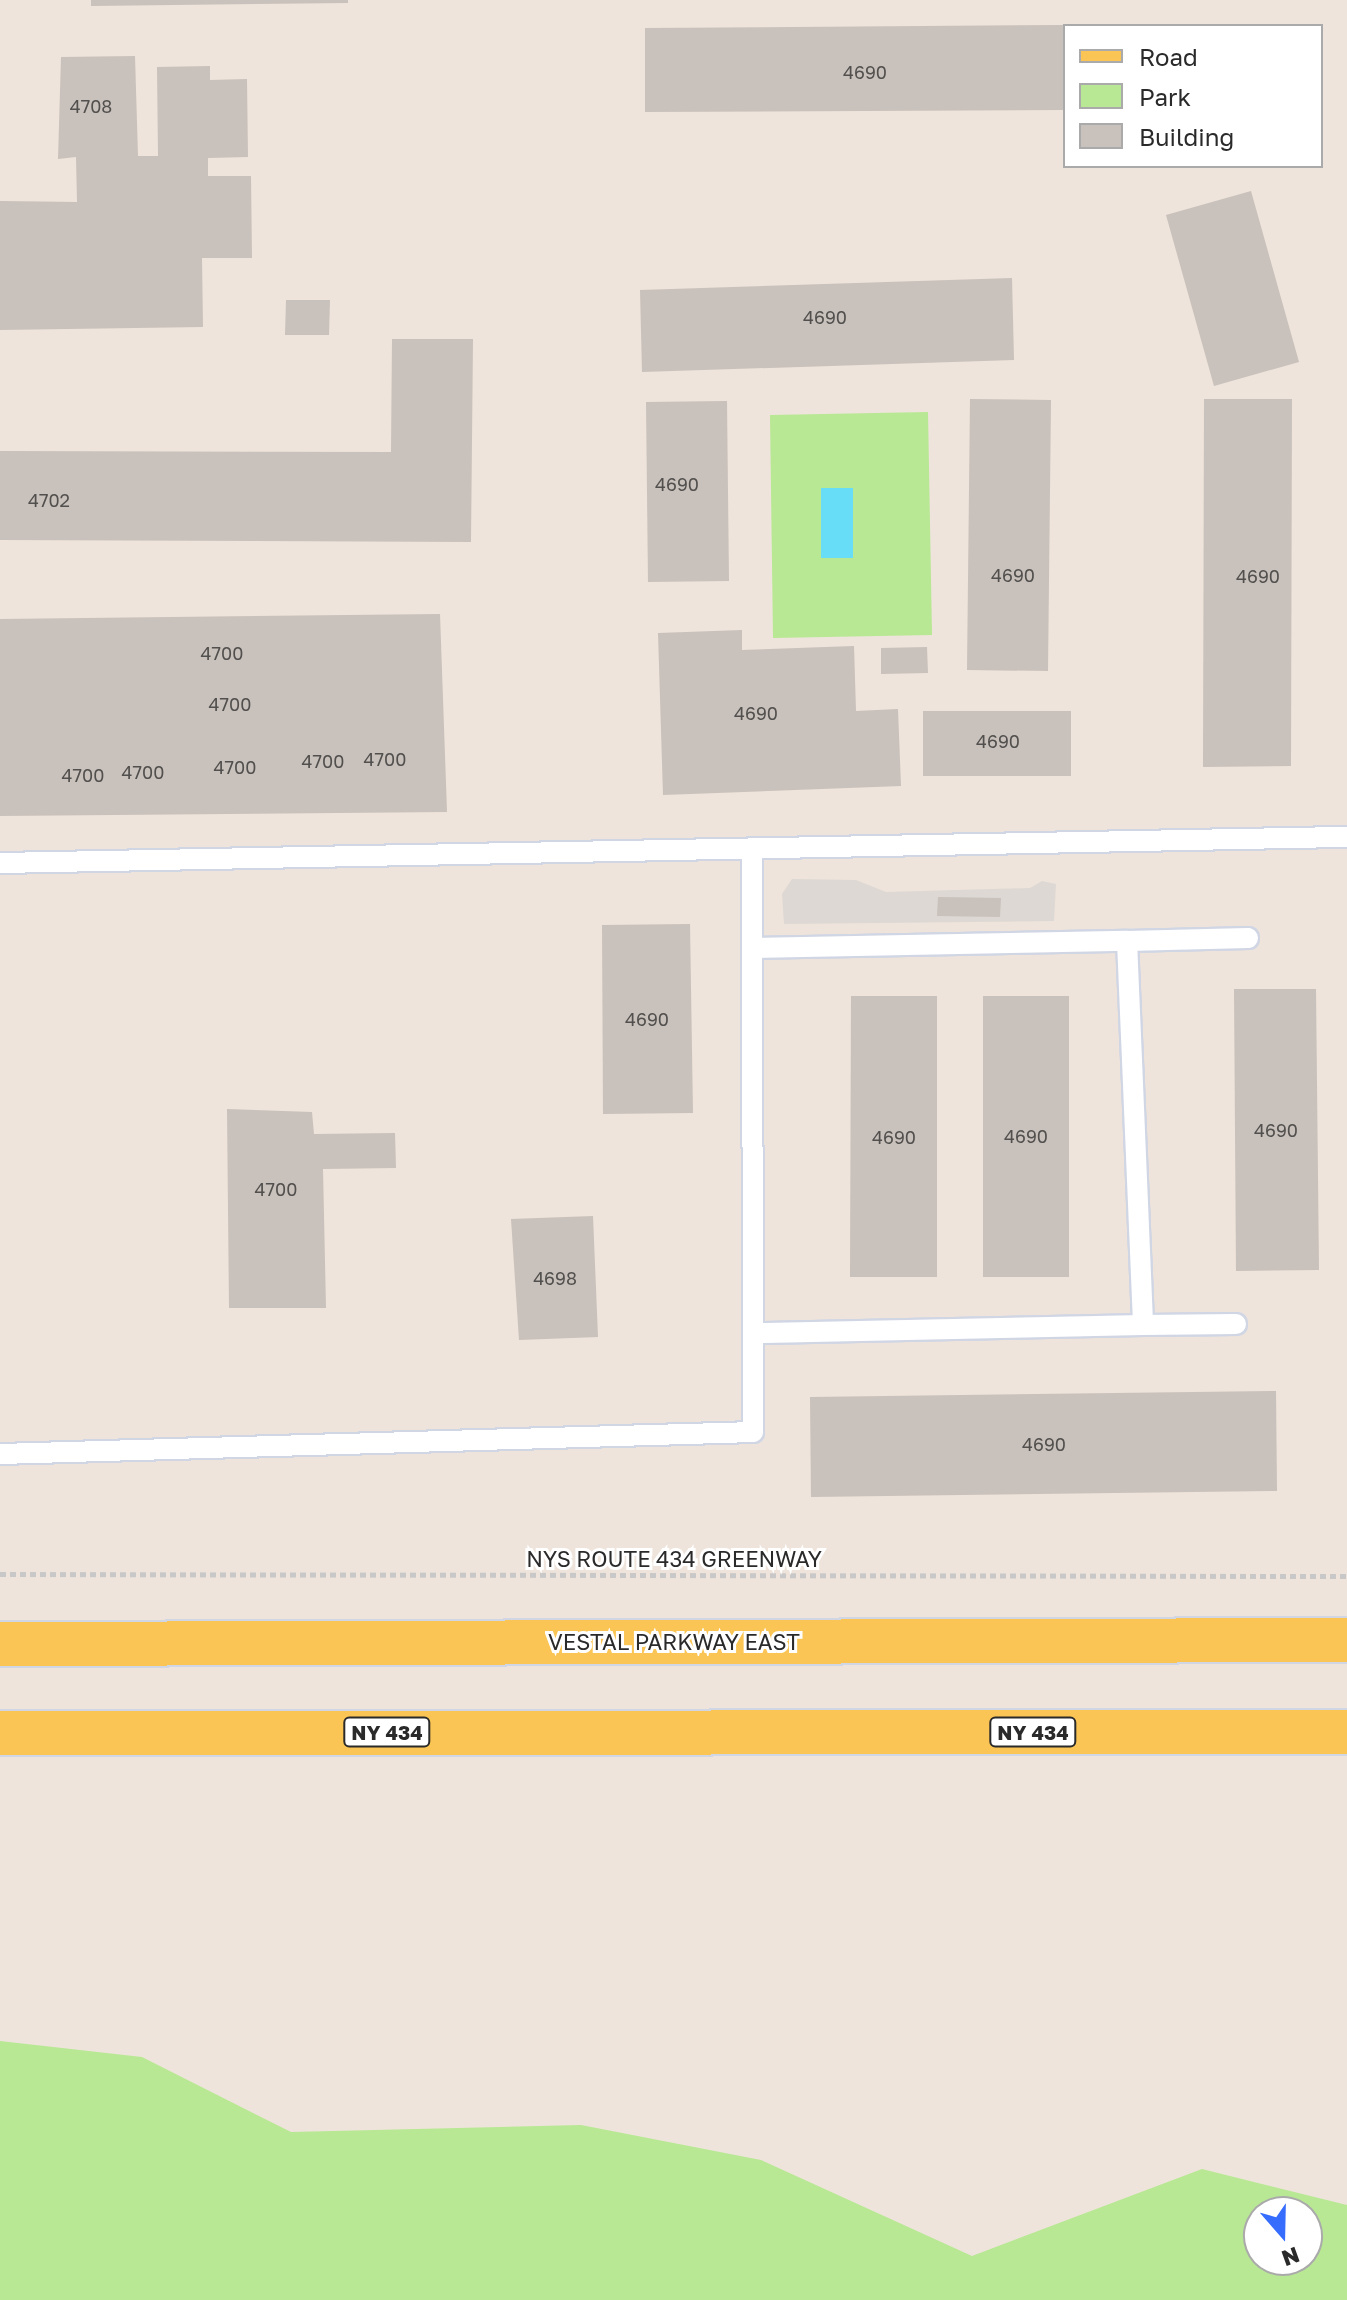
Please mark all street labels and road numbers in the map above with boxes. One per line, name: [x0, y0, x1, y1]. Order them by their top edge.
street label: NYS ROUTE 434 GREENWAY: [526, 1546, 822, 1572]
street label: VESTAL PARKWAY EAST: [548, 1629, 800, 1655]
road number: NY 434: [343, 1716, 431, 1748]
road number: NY 434: [989, 1716, 1077, 1748]

